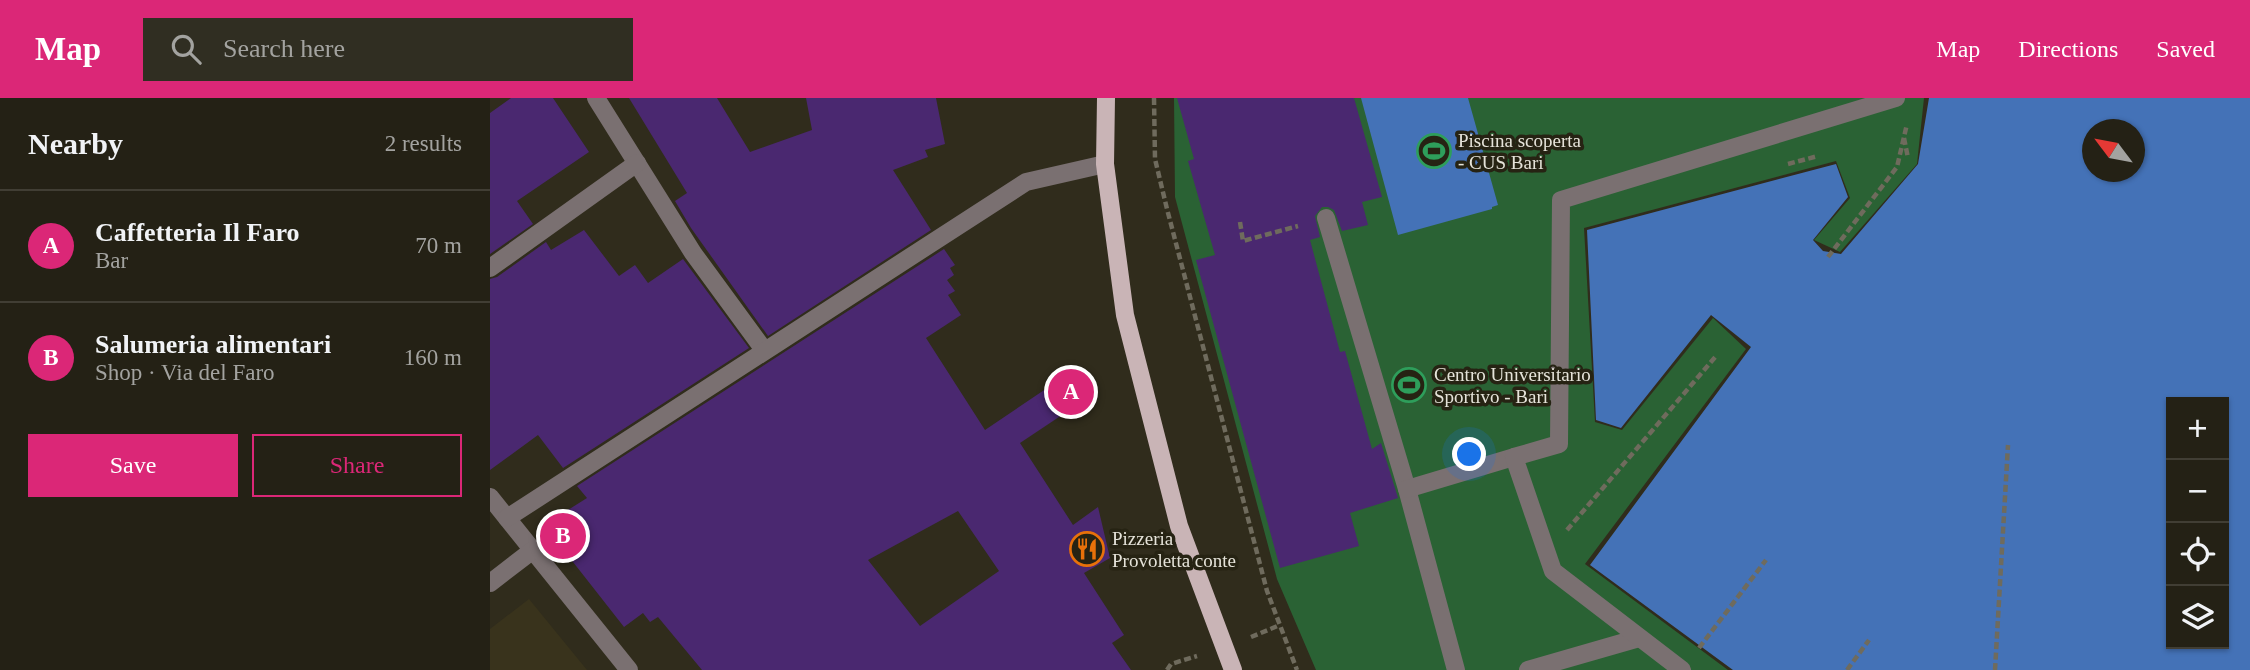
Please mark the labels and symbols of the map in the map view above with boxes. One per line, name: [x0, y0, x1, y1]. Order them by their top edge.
north arrow: [2082, 119, 2145, 182]
place label: Piscina scoperta - CUS Bari: [1458, 130, 1582, 173]
sports icon: Piscina scoperta - CUS Bari: [1415, 132, 1453, 170]
place label: Centro Universitario Sportivo - Bari: [1434, 364, 1591, 407]
pin: A: [1048, 366, 1094, 418]
sports icon: Centro Universitario Sportivo - Bari: [1390, 366, 1428, 404]
your location: [1452, 437, 1486, 471]
pin: B: [540, 510, 586, 562]
place label: Pizzeria Provoletta conte: [1112, 528, 1236, 571]
restaurant icon: Pizzeria Provoletta conte: [1068, 530, 1106, 568]

